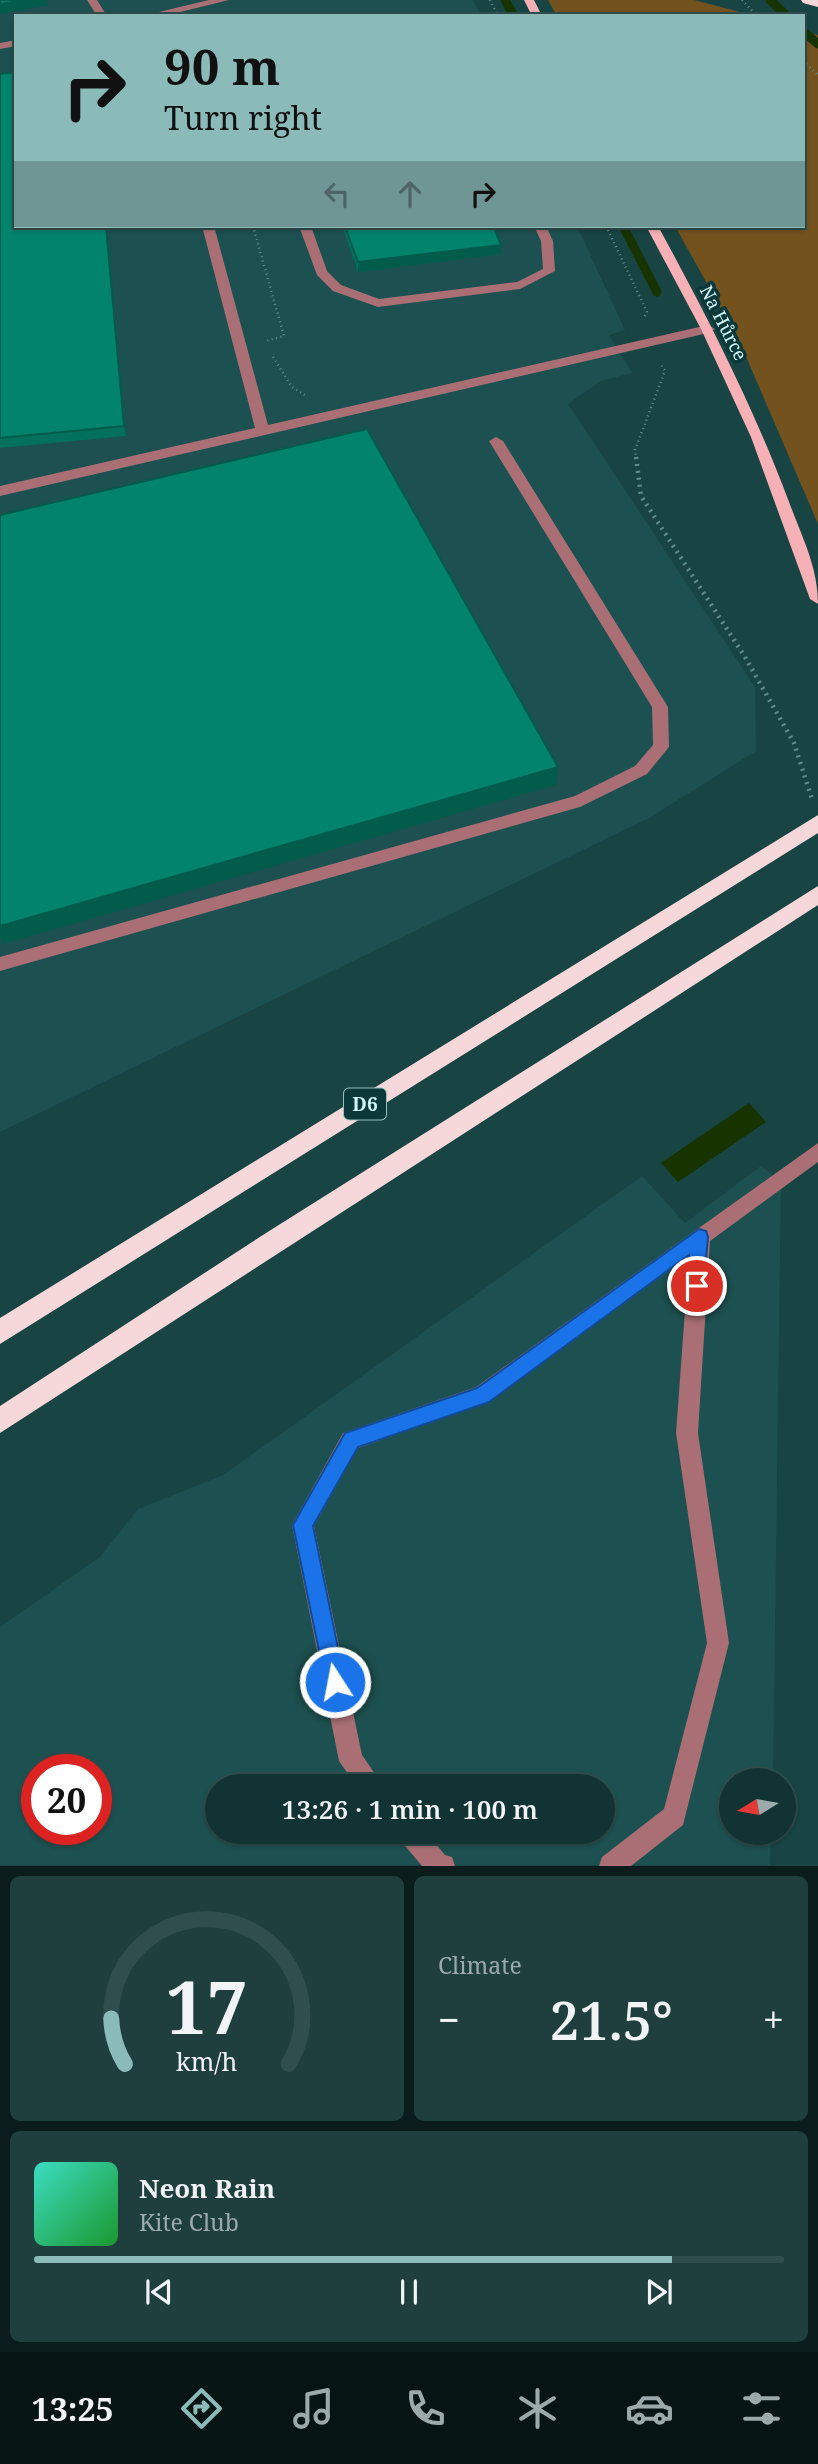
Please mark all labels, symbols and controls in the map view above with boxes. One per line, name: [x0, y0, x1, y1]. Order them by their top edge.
text: 90 m: [164, 33, 280, 99]
icon: right: [49, 42, 140, 133]
text: Turn right: [164, 96, 322, 139]
icon: left: [318, 175, 356, 213]
icon: ahead: [391, 175, 429, 213]
icon: right: [464, 175, 502, 213]
street label: Na Hůrce: [695, 281, 753, 364]
road number: D6: [344, 1088, 386, 1120]
pin: [667, 1256, 727, 1316]
icon: arrive: [678, 1267, 716, 1305]
position arrow: [298, 1645, 372, 1719]
speed limit sign: 20: [21, 1754, 112, 1845]
north arrow: [719, 1768, 796, 1844]
map controls: [719, 1768, 796, 1845]
text: 13:26 · 1 min · 100 m: [282, 1791, 538, 1827]
text: Climate: [438, 1949, 522, 1981]
text: 17: [166, 1957, 248, 2056]
text: 21.5°: [550, 1984, 673, 2055]
text: −: [438, 1993, 460, 2045]
text: +: [763, 1993, 784, 2045]
text: km/h: [176, 2044, 238, 2078]
text: Neon Rain: [139, 2170, 275, 2206]
text: Kite Club: [139, 2206, 239, 2238]
icon: previous: [140, 2273, 178, 2311]
icon: pause: [390, 2273, 428, 2311]
icon: next: [640, 2273, 678, 2311]
icon: directions: [177, 2384, 226, 2433]
icon: music: [289, 2384, 338, 2433]
icon: phone: [401, 2384, 450, 2433]
icon: climate: [513, 2384, 562, 2433]
icon: car: [625, 2384, 674, 2433]
icon: filters: [737, 2384, 786, 2433]
text: 13:25: [32, 2387, 114, 2430]

